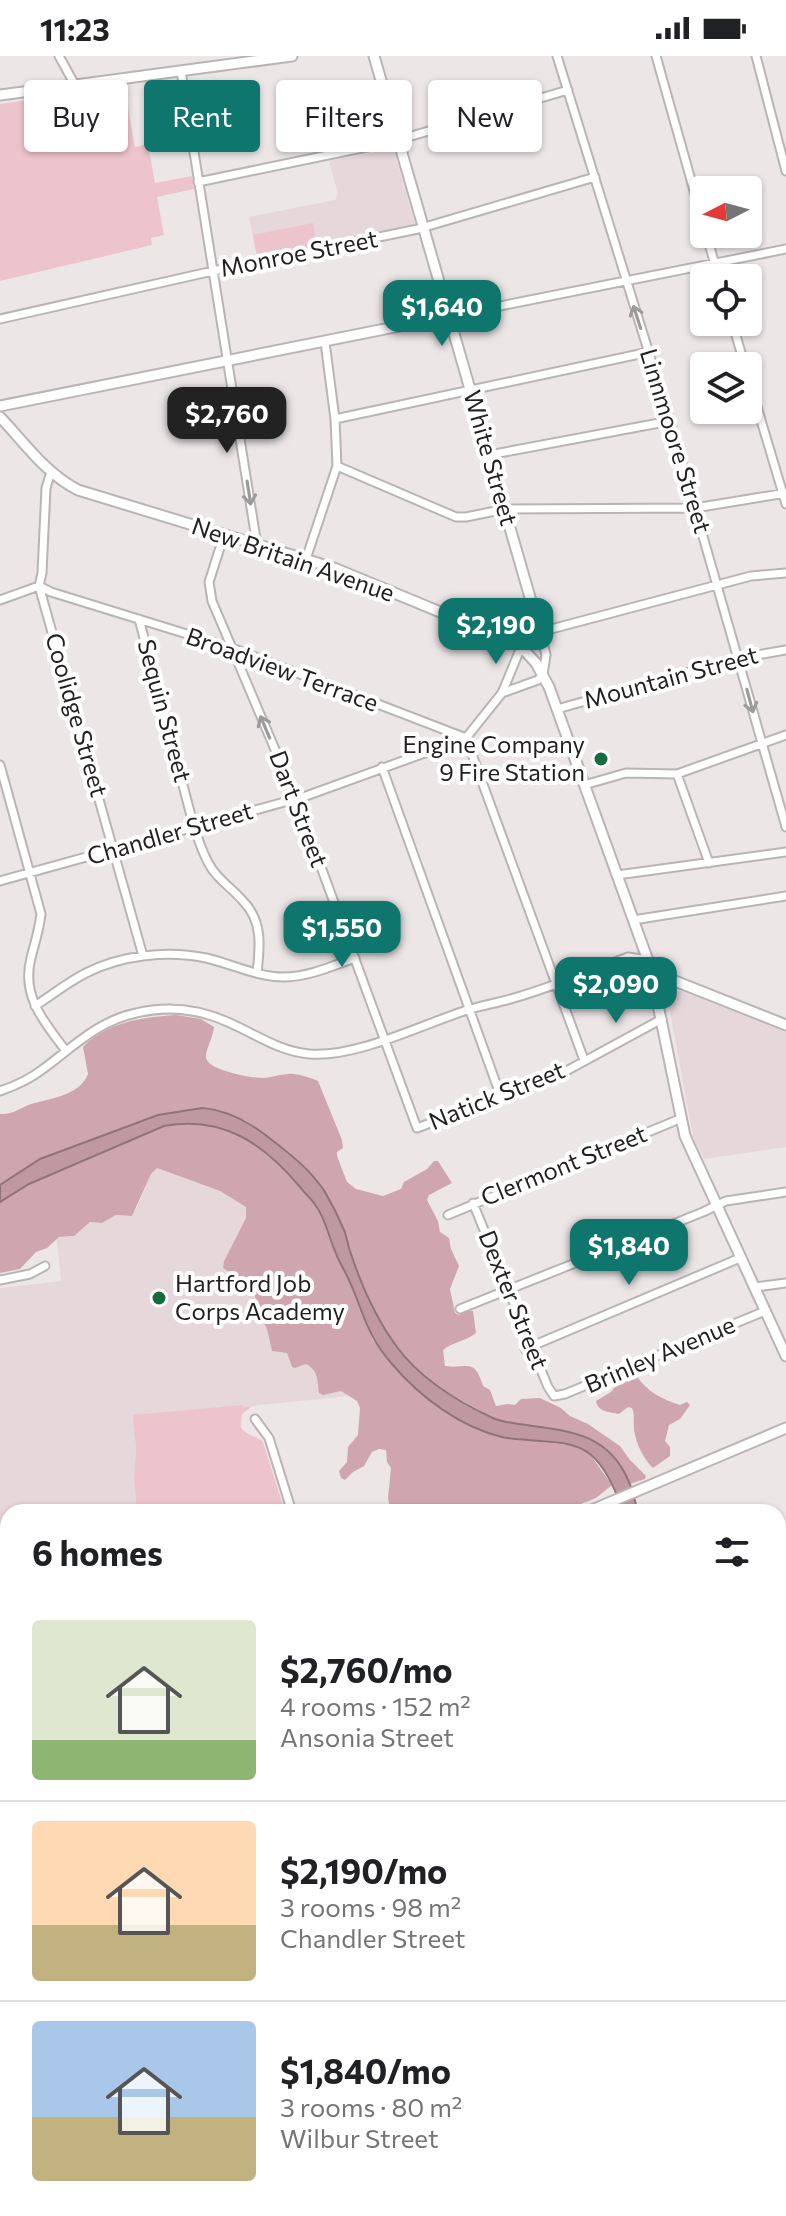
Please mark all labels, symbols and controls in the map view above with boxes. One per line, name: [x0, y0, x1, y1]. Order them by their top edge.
text: 11:23: [40, 10, 110, 47]
chip: Buy: [24, 80, 128, 152]
chip: Rent: [144, 80, 260, 152]
chip: Filters: [276, 80, 412, 152]
chip: New: [428, 80, 542, 152]
north arrow: [690, 176, 762, 248]
map controls: [690, 176, 762, 424]
street label: Monroe Street: [218, 223, 380, 282]
button: locate: [690, 264, 762, 336]
pin: $1,640: [377, 280, 507, 348]
text: $1,640: [401, 290, 483, 321]
one-way arrow: [629, 304, 644, 330]
street label: Linnmoore Street: [635, 345, 718, 536]
button: layers: [690, 352, 762, 424]
pin: $2,760: [162, 387, 292, 455]
street label: White Street: [458, 387, 525, 529]
text: $2,760: [185, 397, 269, 428]
one-way arrow: [242, 480, 257, 506]
street label: New Britain Avenue: [188, 510, 399, 607]
pin: $2,190: [431, 598, 561, 666]
text: $2,190: [456, 608, 536, 639]
street label: Broadview Terrace: [183, 620, 383, 717]
street label: Coolidge Street: [40, 629, 115, 800]
street label: Sequin Street: [132, 636, 198, 785]
street label: Mountain Street: [580, 639, 761, 714]
one-way arrow: [744, 687, 759, 713]
one-way arrow: [257, 715, 272, 740]
place label: Engine Company 9 Fire Station: [402, 729, 585, 786]
street label: Dart Street: [264, 746, 335, 871]
marker: Engine Company 9 Fire Station: [592, 750, 610, 768]
street label: Chandler Street: [83, 795, 256, 870]
pin: $1,550: [277, 901, 407, 969]
text: $1,550: [302, 911, 382, 942]
pin: $2,090: [551, 957, 681, 1025]
text: $2,090: [573, 967, 659, 998]
street label: Natick Street: [424, 1054, 569, 1135]
street label: Clermont Street: [476, 1118, 651, 1211]
pin: $1,840: [564, 1219, 694, 1287]
street label: Dexter Street: [473, 1226, 556, 1373]
text: $1,840: [588, 1229, 670, 1260]
place label: Hartford Job Corps Academy: [175, 1268, 345, 1325]
marker: Hartford Job Corps Academy: [150, 1289, 168, 1307]
street label: Brinley Avenue: [580, 1309, 739, 1398]
icon: filters: [710, 1530, 754, 1574]
text: 6 homes: [32, 1531, 163, 1573]
text: $2,760/mo: [280, 1648, 453, 1690]
icon: home: [96, 1652, 192, 1748]
text: 4 rooms · 152 m²: [280, 1690, 471, 1721]
text: Ansonia Street: [280, 1721, 454, 1752]
text: $2,190/mo: [280, 1849, 447, 1891]
icon: home: [96, 1853, 192, 1949]
text: 3 rooms · 98 m²: [280, 1891, 461, 1922]
text: Chandler Street: [280, 1922, 465, 1953]
text: $1,840/mo: [280, 2049, 451, 2091]
icon: home: [96, 2053, 192, 2149]
text: 3 rooms · 80 m²: [280, 2091, 462, 2122]
text: Wilbur Street: [280, 2122, 439, 2153]

